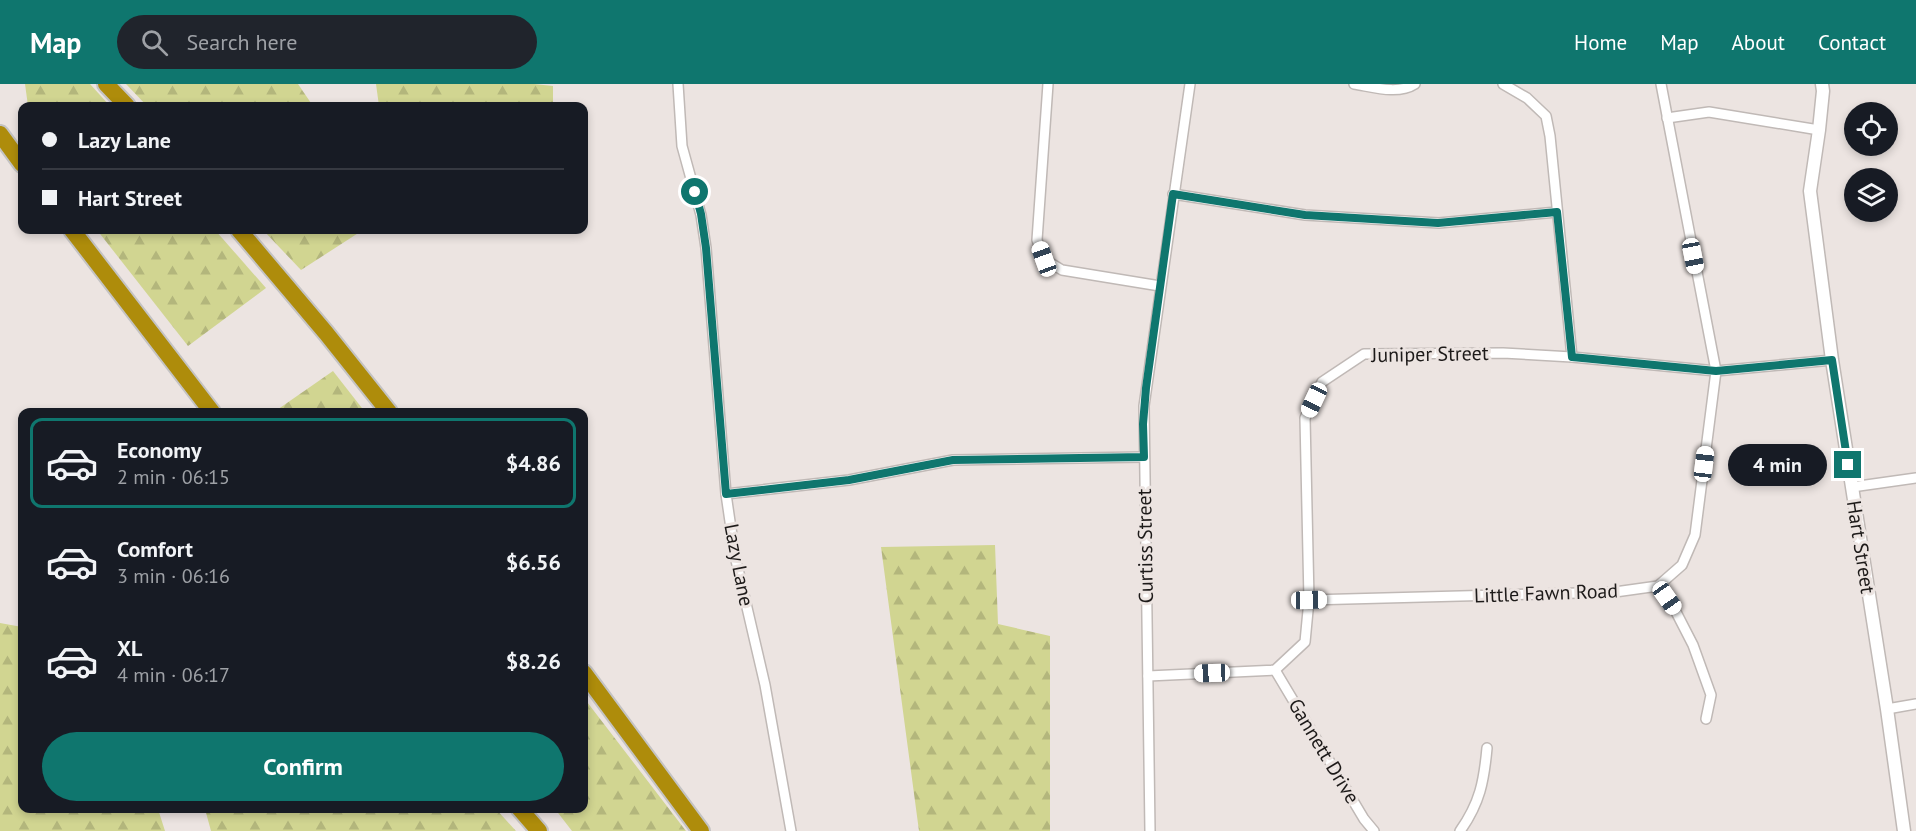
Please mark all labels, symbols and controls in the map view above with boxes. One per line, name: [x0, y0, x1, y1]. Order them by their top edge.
search box: [117, 15, 537, 69]
text: Map: [30, 24, 81, 61]
icon: search: [138, 26, 171, 59]
text: Search here: [186, 28, 297, 56]
text: Home: [1574, 29, 1627, 56]
text: Map: [1660, 29, 1699, 56]
text: About: [1732, 29, 1785, 56]
text: Contact: [1818, 29, 1886, 56]
map controls: [1844, 102, 1898, 222]
button: locate: [1844, 102, 1898, 156]
text: Lazy Lane: [78, 126, 171, 154]
button: layers: [1844, 168, 1898, 222]
route start: [681, 178, 708, 205]
text: Hart Street: [78, 184, 182, 212]
car: [1681, 237, 1705, 275]
car: [1029, 239, 1059, 279]
street label: Juniper Street: [1370, 340, 1489, 368]
car: [1298, 380, 1330, 420]
icon: car: [45, 436, 99, 490]
text: Economy: [117, 436, 201, 464]
callout: 4 min: [1728, 444, 1827, 486]
car: [1693, 445, 1715, 483]
text: $4.86: [506, 449, 561, 477]
route end: [1834, 451, 1861, 478]
text: 4 min: [1753, 452, 1802, 478]
text: 2 min · 06:15: [117, 464, 230, 490]
street label: Curtiss Street: [1131, 488, 1159, 604]
street label: Hart Street: [1841, 499, 1881, 596]
street label: Lazy Lane: [718, 522, 760, 608]
icon: car: [45, 535, 99, 589]
text: Comfort: [117, 535, 193, 563]
text: $6.56: [506, 548, 561, 576]
text: 3 min · 06:16: [117, 563, 230, 589]
street label: Little Fawn Road: [1473, 577, 1619, 609]
car: [1649, 578, 1685, 618]
car: [1291, 591, 1327, 609]
icon: car: [45, 634, 99, 688]
text: XL: [117, 634, 142, 662]
text: $8.26: [506, 647, 561, 675]
text: 4 min · 06:17: [117, 662, 230, 688]
car: [1194, 663, 1230, 683]
street label: Gannett Drive: [1282, 694, 1366, 808]
button: Confirm: [42, 732, 564, 801]

